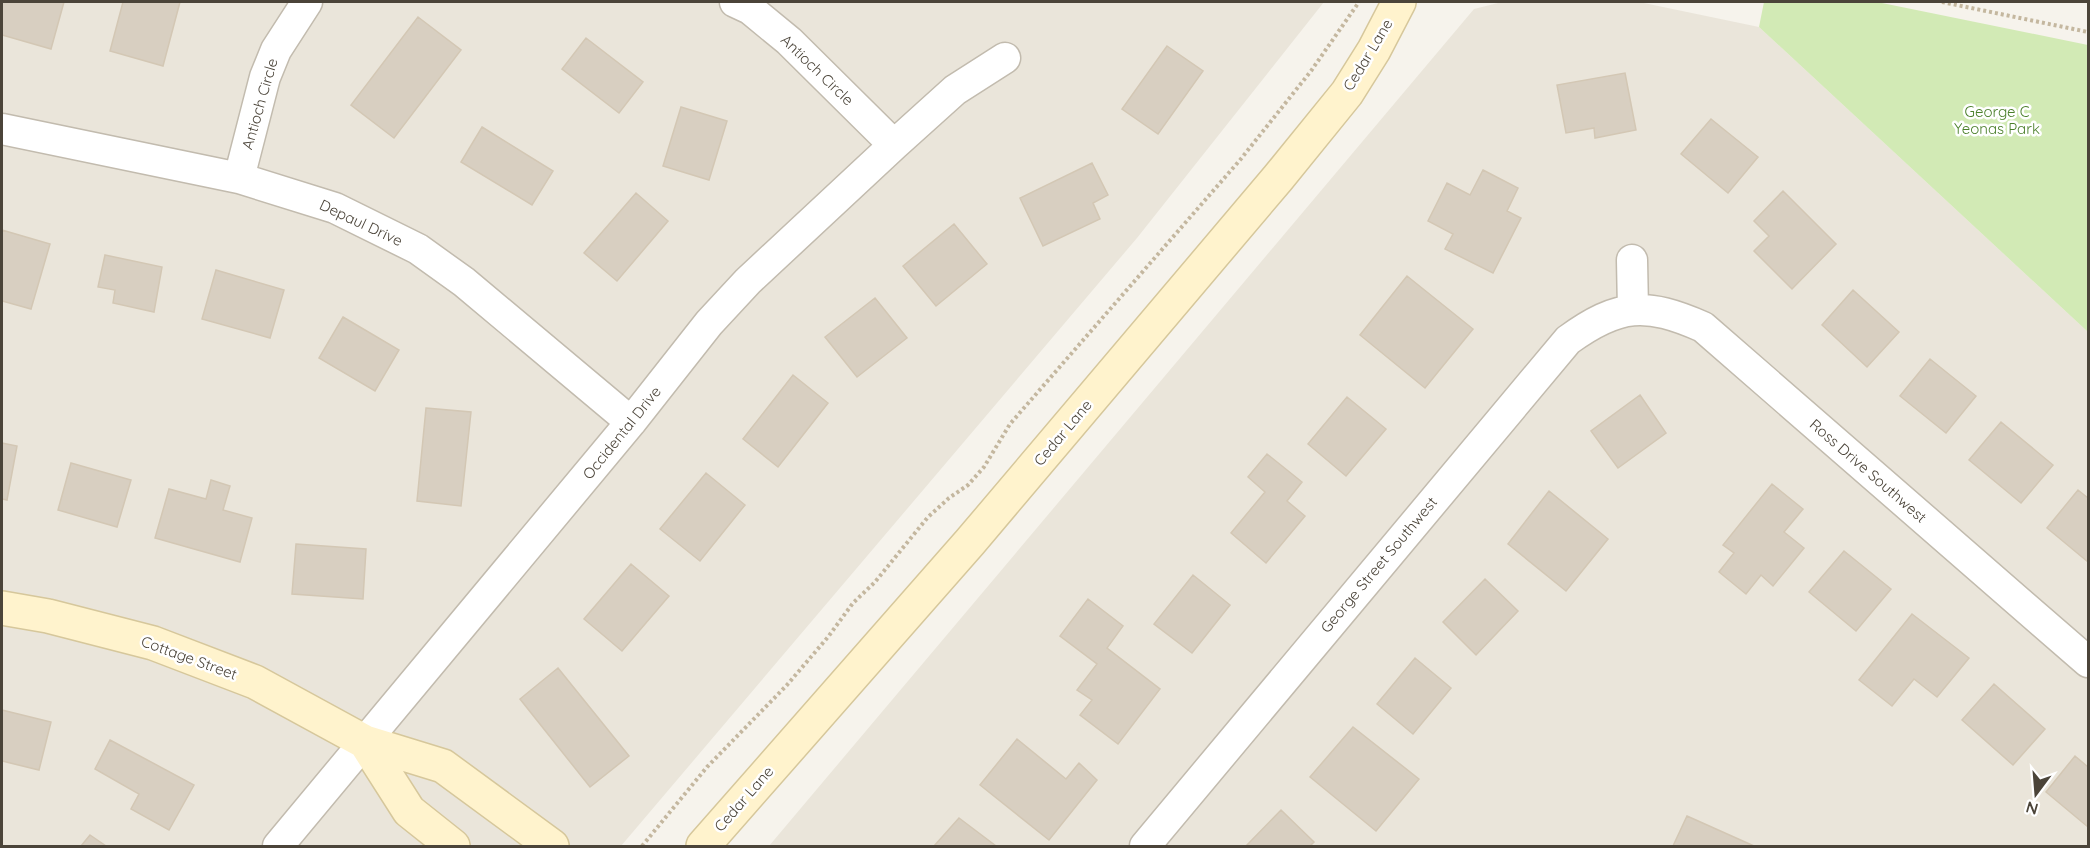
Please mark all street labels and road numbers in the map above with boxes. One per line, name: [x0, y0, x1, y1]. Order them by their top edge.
street label: Cedar Lane: [1339, 15, 1396, 94]
street label: Antioch Circle: [777, 30, 858, 109]
street label: Antioch Circle: [237, 56, 282, 152]
street label: Depaul Drive: [317, 195, 406, 250]
street label: Occidental Drive: [578, 382, 665, 483]
street label: Cedar Lane: [1029, 396, 1096, 470]
street label: Ross Drive Southwest: [1806, 415, 1931, 527]
street label: George Street Southwest: [1316, 493, 1441, 637]
street label: Cottage Street: [139, 631, 240, 684]
street label: Cedar Lane: [710, 762, 777, 835]

